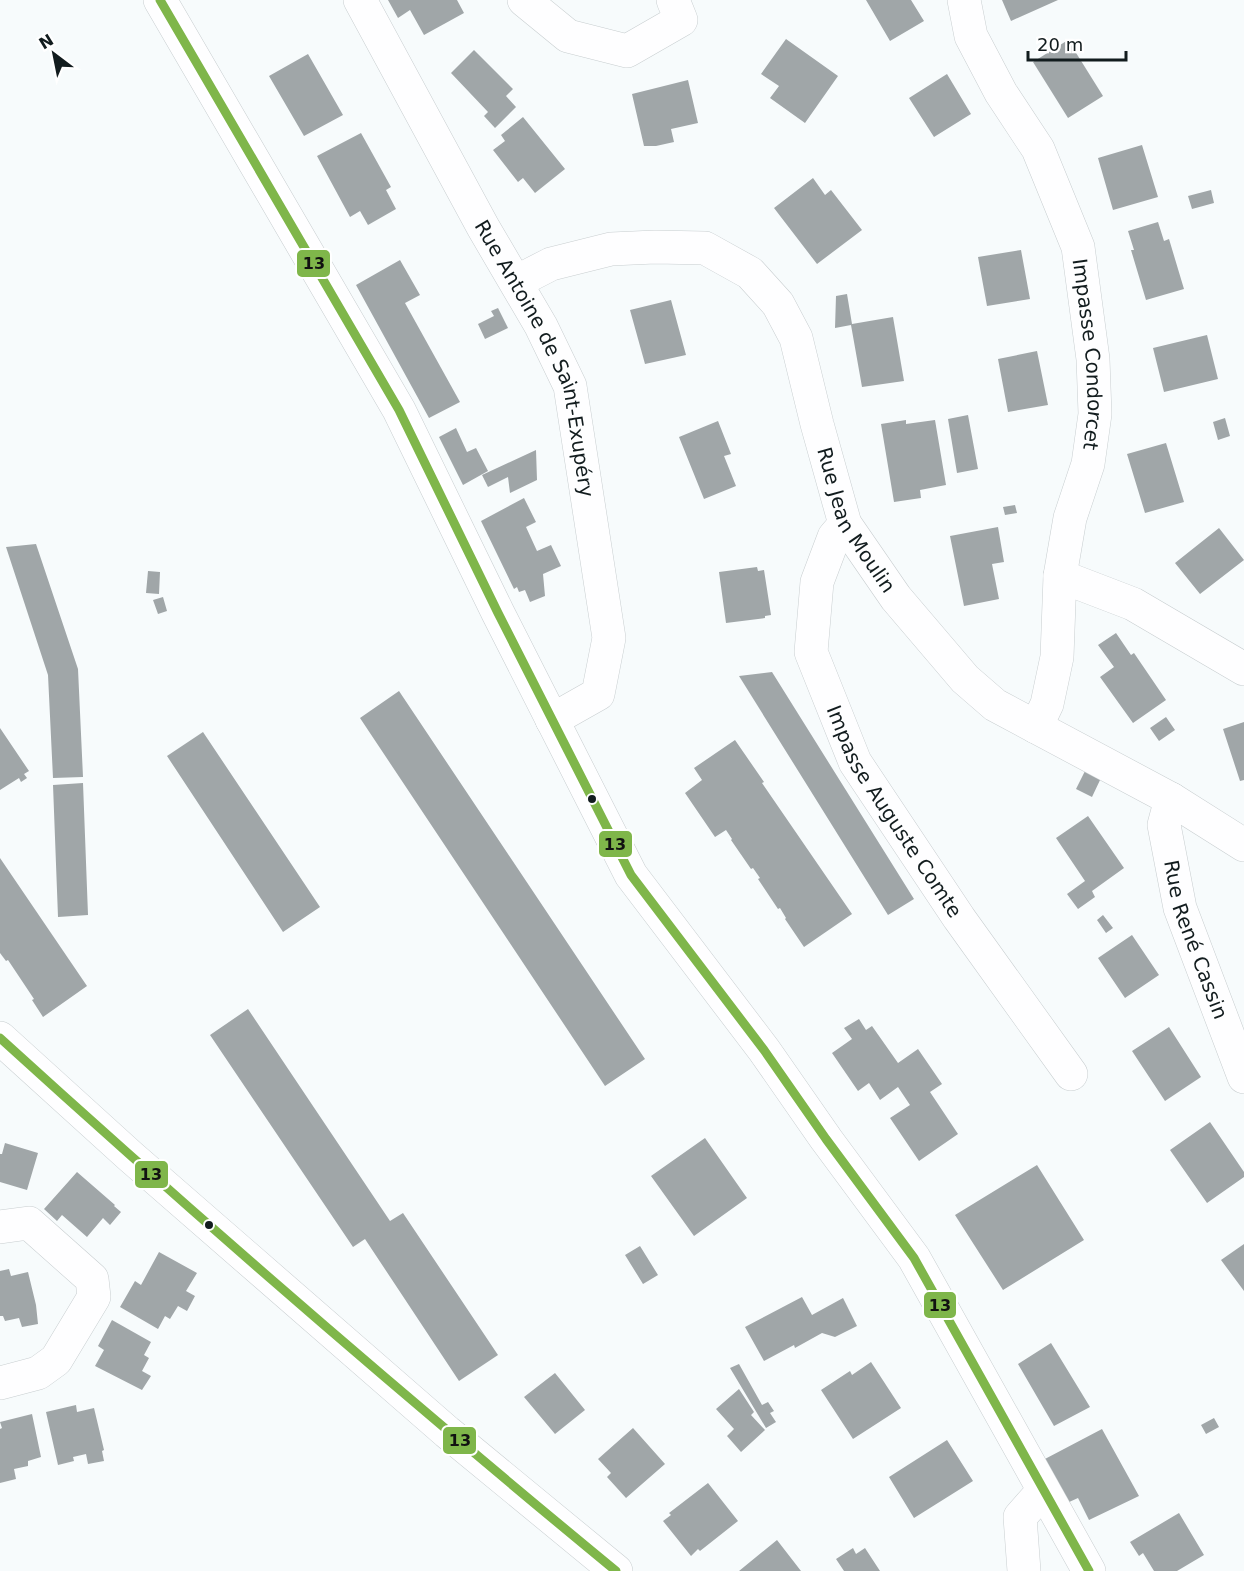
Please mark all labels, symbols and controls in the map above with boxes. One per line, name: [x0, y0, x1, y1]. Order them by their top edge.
north arrow: [24, 24, 84, 84]
scale bar: [1028, 24, 1126, 62]
text: N: [36, 30, 57, 53]
text: 20 m: [1037, 34, 1083, 55]
street label: Rue Antoine de Saint-Exupéry: [470, 216, 599, 499]
line badge: 13: [296, 249, 331, 278]
text: 13: [303, 254, 325, 273]
street label: Impasse Condorcet: [1068, 257, 1107, 452]
street label: Rue Jean Moulin: [812, 444, 901, 597]
street label: Impasse Auguste Comte: [822, 702, 967, 922]
unlabelled marker: [586, 793, 598, 805]
line badge: 13: [598, 830, 633, 858]
text: 13: [604, 835, 626, 854]
street label: Rue René Cassin: [1159, 858, 1233, 1022]
line badge: 13: [134, 1160, 169, 1189]
text: 13: [140, 1165, 162, 1184]
unlabelled marker: [203, 1219, 215, 1231]
line badge: 13: [923, 1291, 957, 1319]
text: 13: [929, 1296, 951, 1315]
line badge: 13: [442, 1426, 477, 1455]
text: 13: [449, 1431, 471, 1450]

